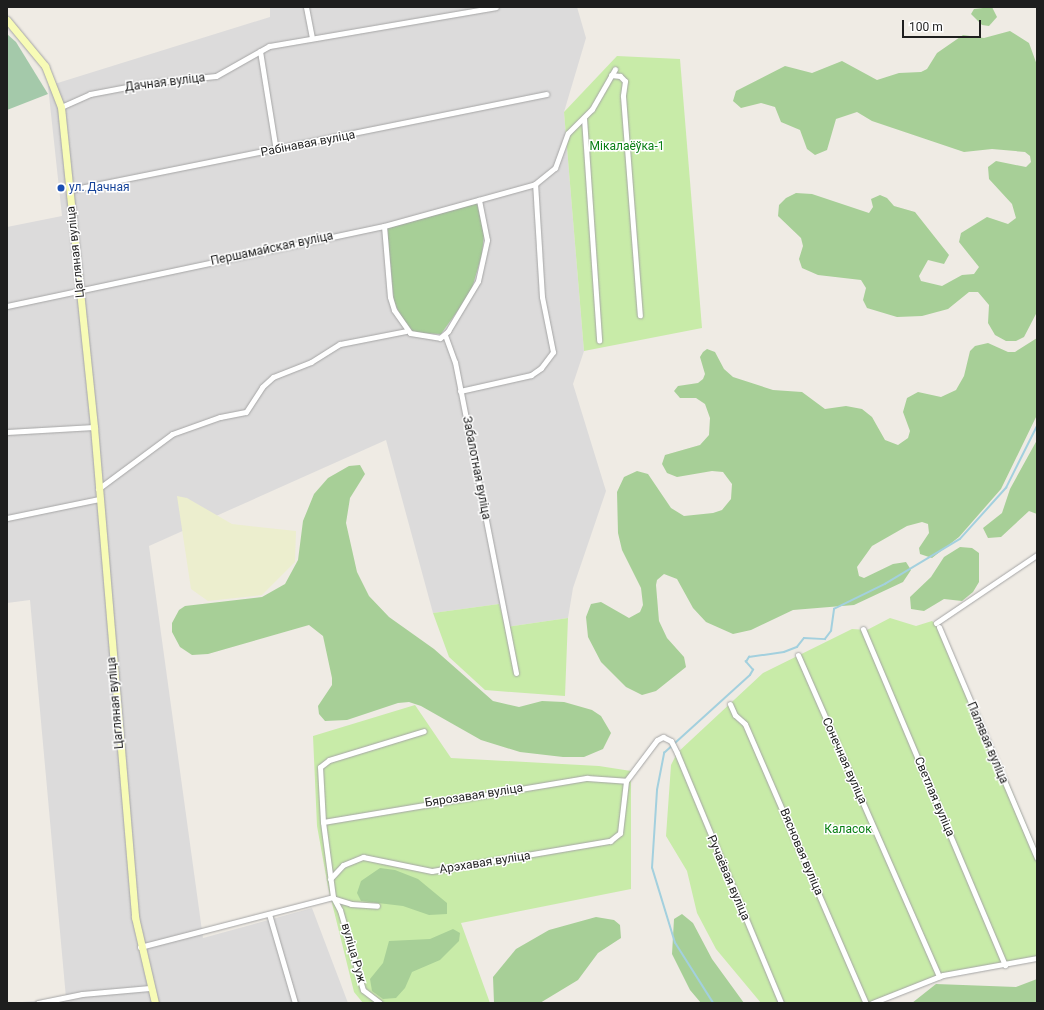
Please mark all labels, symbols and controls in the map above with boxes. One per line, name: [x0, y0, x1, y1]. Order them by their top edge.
scale bar: [904, 12, 983, 38]
text: 100 m: [909, 20, 943, 34]
street label: Дачная вуліца: [124, 71, 206, 95]
street label: Рабінавая вуліца: [260, 128, 356, 160]
park label: Мікалаёўка-1: [590, 140, 664, 154]
place label: ул. Дачная: [69, 181, 130, 195]
marker: ул. Дачная: [56, 183, 66, 193]
street label: Цагляная вуліца: [64, 205, 88, 299]
street label: Першамайская вуліца: [209, 229, 335, 269]
street label: Забалотная вуліца: [459, 415, 493, 521]
street label: Цагляная вуліца: [105, 656, 127, 750]
street label: Палявая вуліца: [963, 700, 1011, 786]
street label: Сонечная вуліца: [818, 715, 870, 807]
street label: Светлая вуліца: [911, 755, 957, 839]
street label: Бярозавая вуліца: [424, 781, 524, 811]
street label: Вясновая вуліца: [776, 806, 826, 898]
park label: Каласок: [824, 823, 872, 837]
street label: Ручаёвая вуліца: [704, 833, 752, 923]
street label: Арэхавая вуліца: [438, 849, 532, 877]
street label: вуліца Руж: [338, 922, 368, 984]

